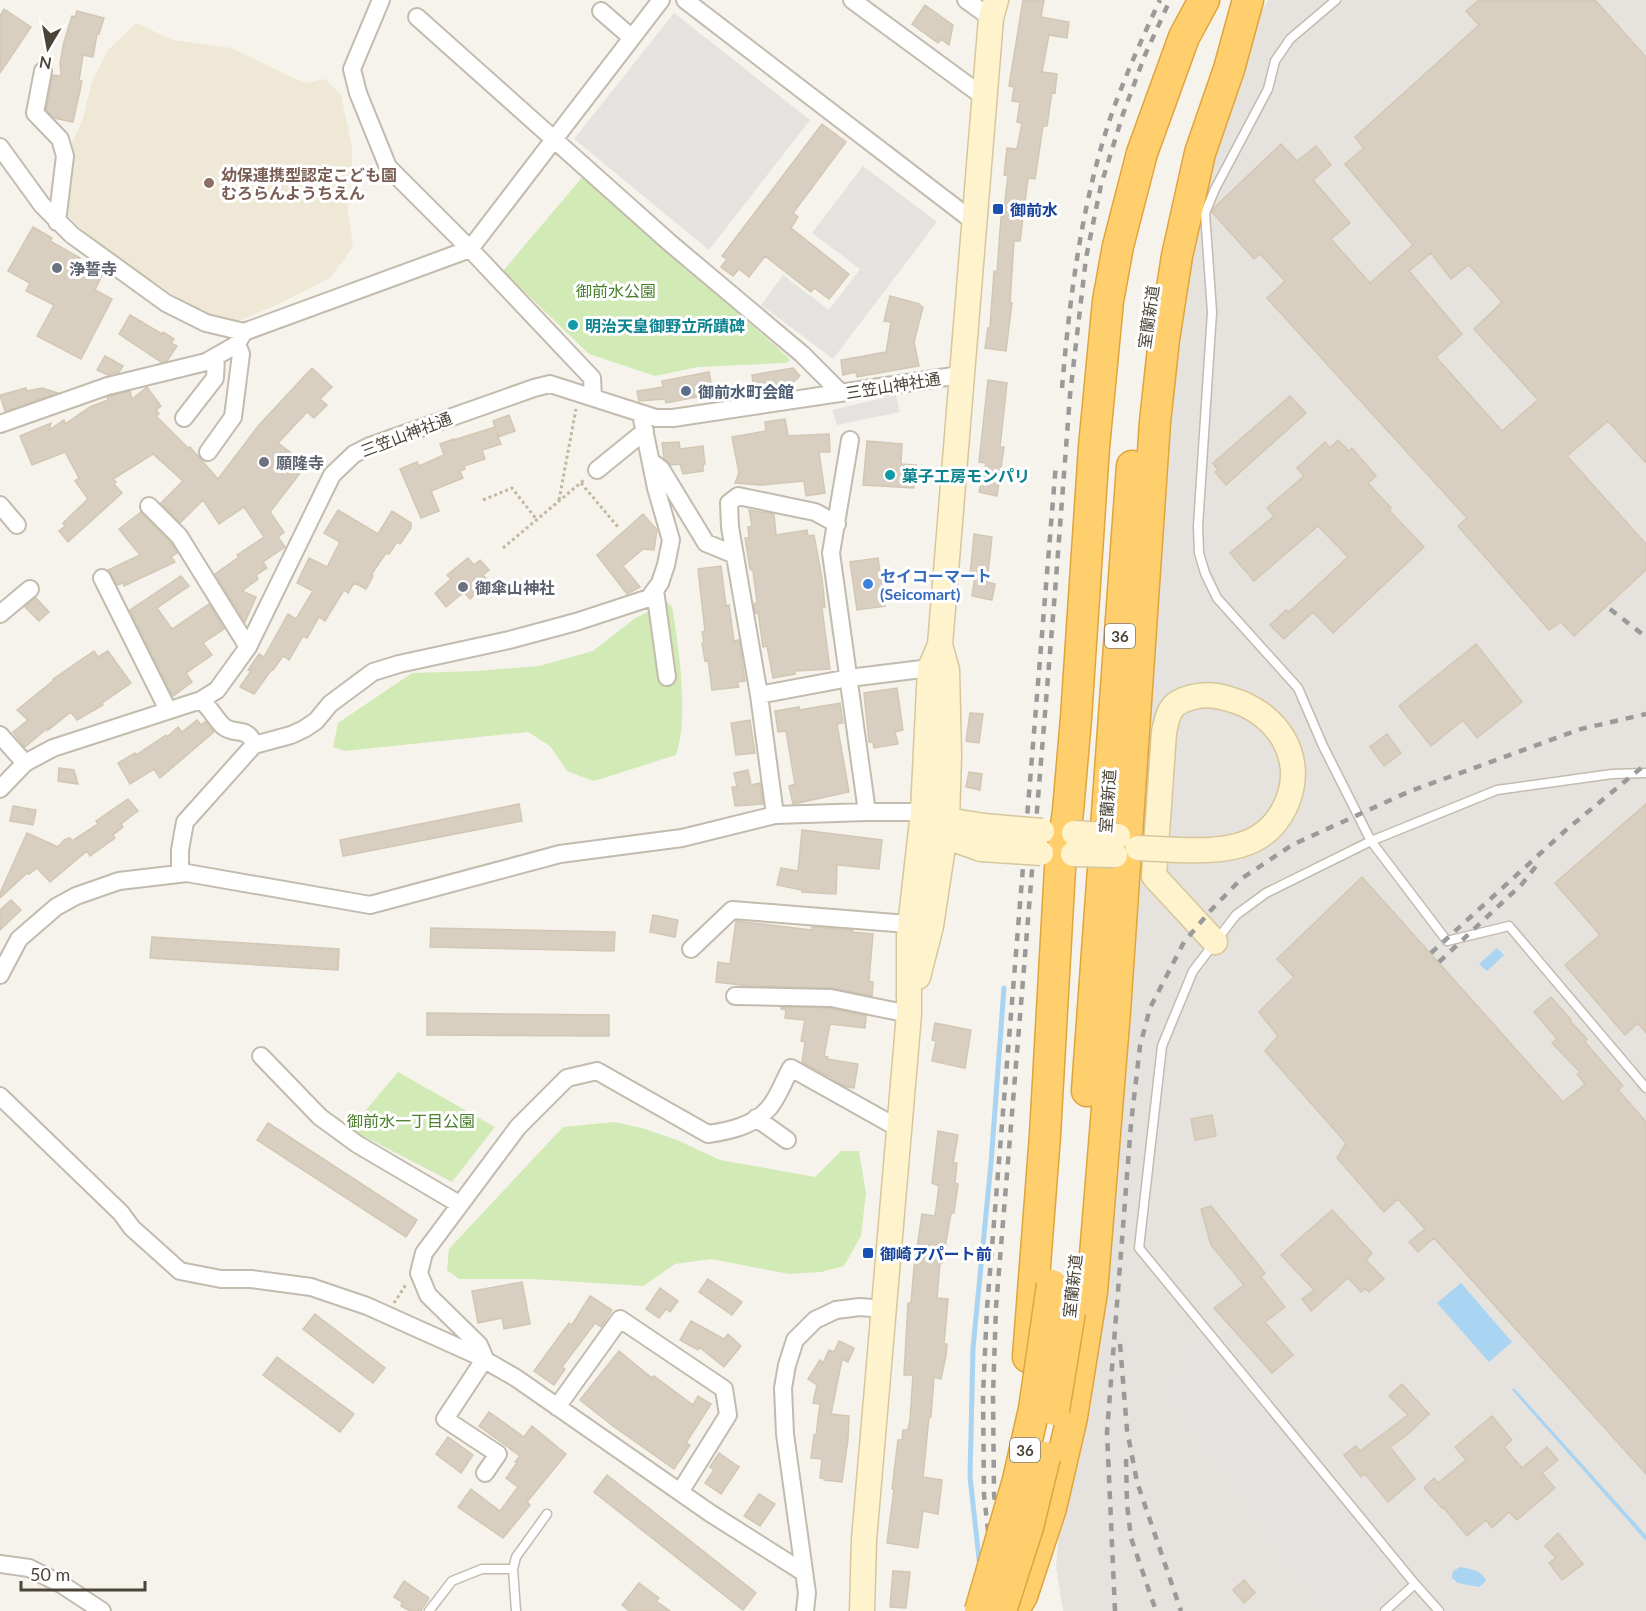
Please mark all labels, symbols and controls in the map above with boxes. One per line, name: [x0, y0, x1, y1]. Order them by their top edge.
north arrow: [18, 18, 78, 78]
text: N: [38, 53, 53, 74]
place label: 幼保連携型認定こども園 むろらんようちえん: [221, 165, 397, 202]
marker: 幼保連携型認定こども園 むろらんようちえん: [202, 176, 216, 190]
place label: 御前水: [1010, 200, 1058, 219]
marker: 御前水: [991, 202, 1005, 216]
place label: 浄誓寺: [69, 259, 117, 278]
marker: 浄誓寺: [50, 261, 64, 275]
park label: 御前水公園: [576, 281, 656, 300]
street label: 室蘭新道: [1134, 284, 1162, 350]
place label: 明治天皇御野立所蹟碑: [585, 316, 745, 335]
marker: 明治天皇御野立所蹟碑: [566, 318, 580, 332]
street label: 三笠山神社通: [844, 368, 942, 402]
place label: 御前水町会館: [698, 382, 794, 401]
marker: 御前水町会館: [679, 384, 693, 398]
street label: 三笠山神社通: [358, 408, 454, 460]
place label: 願隆寺: [276, 453, 324, 472]
marker: 願隆寺: [257, 455, 271, 469]
place label: 菓子工房モンパリ: [902, 466, 1030, 485]
marker: 菓子工房モンパリ: [883, 468, 897, 482]
place label: セイコーマート (Seicomart): [880, 566, 992, 603]
marker: セイコーマート (Seicomart): [861, 577, 875, 591]
place label: 御傘山神社: [475, 578, 555, 597]
marker: 御傘山神社: [456, 580, 470, 594]
road number: 36: [1105, 624, 1135, 648]
street label: 室蘭新道: [1095, 768, 1119, 834]
park label: 御前水一丁目公園: [347, 1111, 475, 1130]
place label: 御崎アパート前: [880, 1244, 992, 1263]
marker: 御崎アパート前: [861, 1246, 875, 1260]
street label: 室蘭新道: [1059, 1253, 1085, 1319]
road number: 36: [1010, 1438, 1040, 1462]
scale bar: [21, 1554, 146, 1592]
text: 50 m: [30, 1563, 70, 1585]

